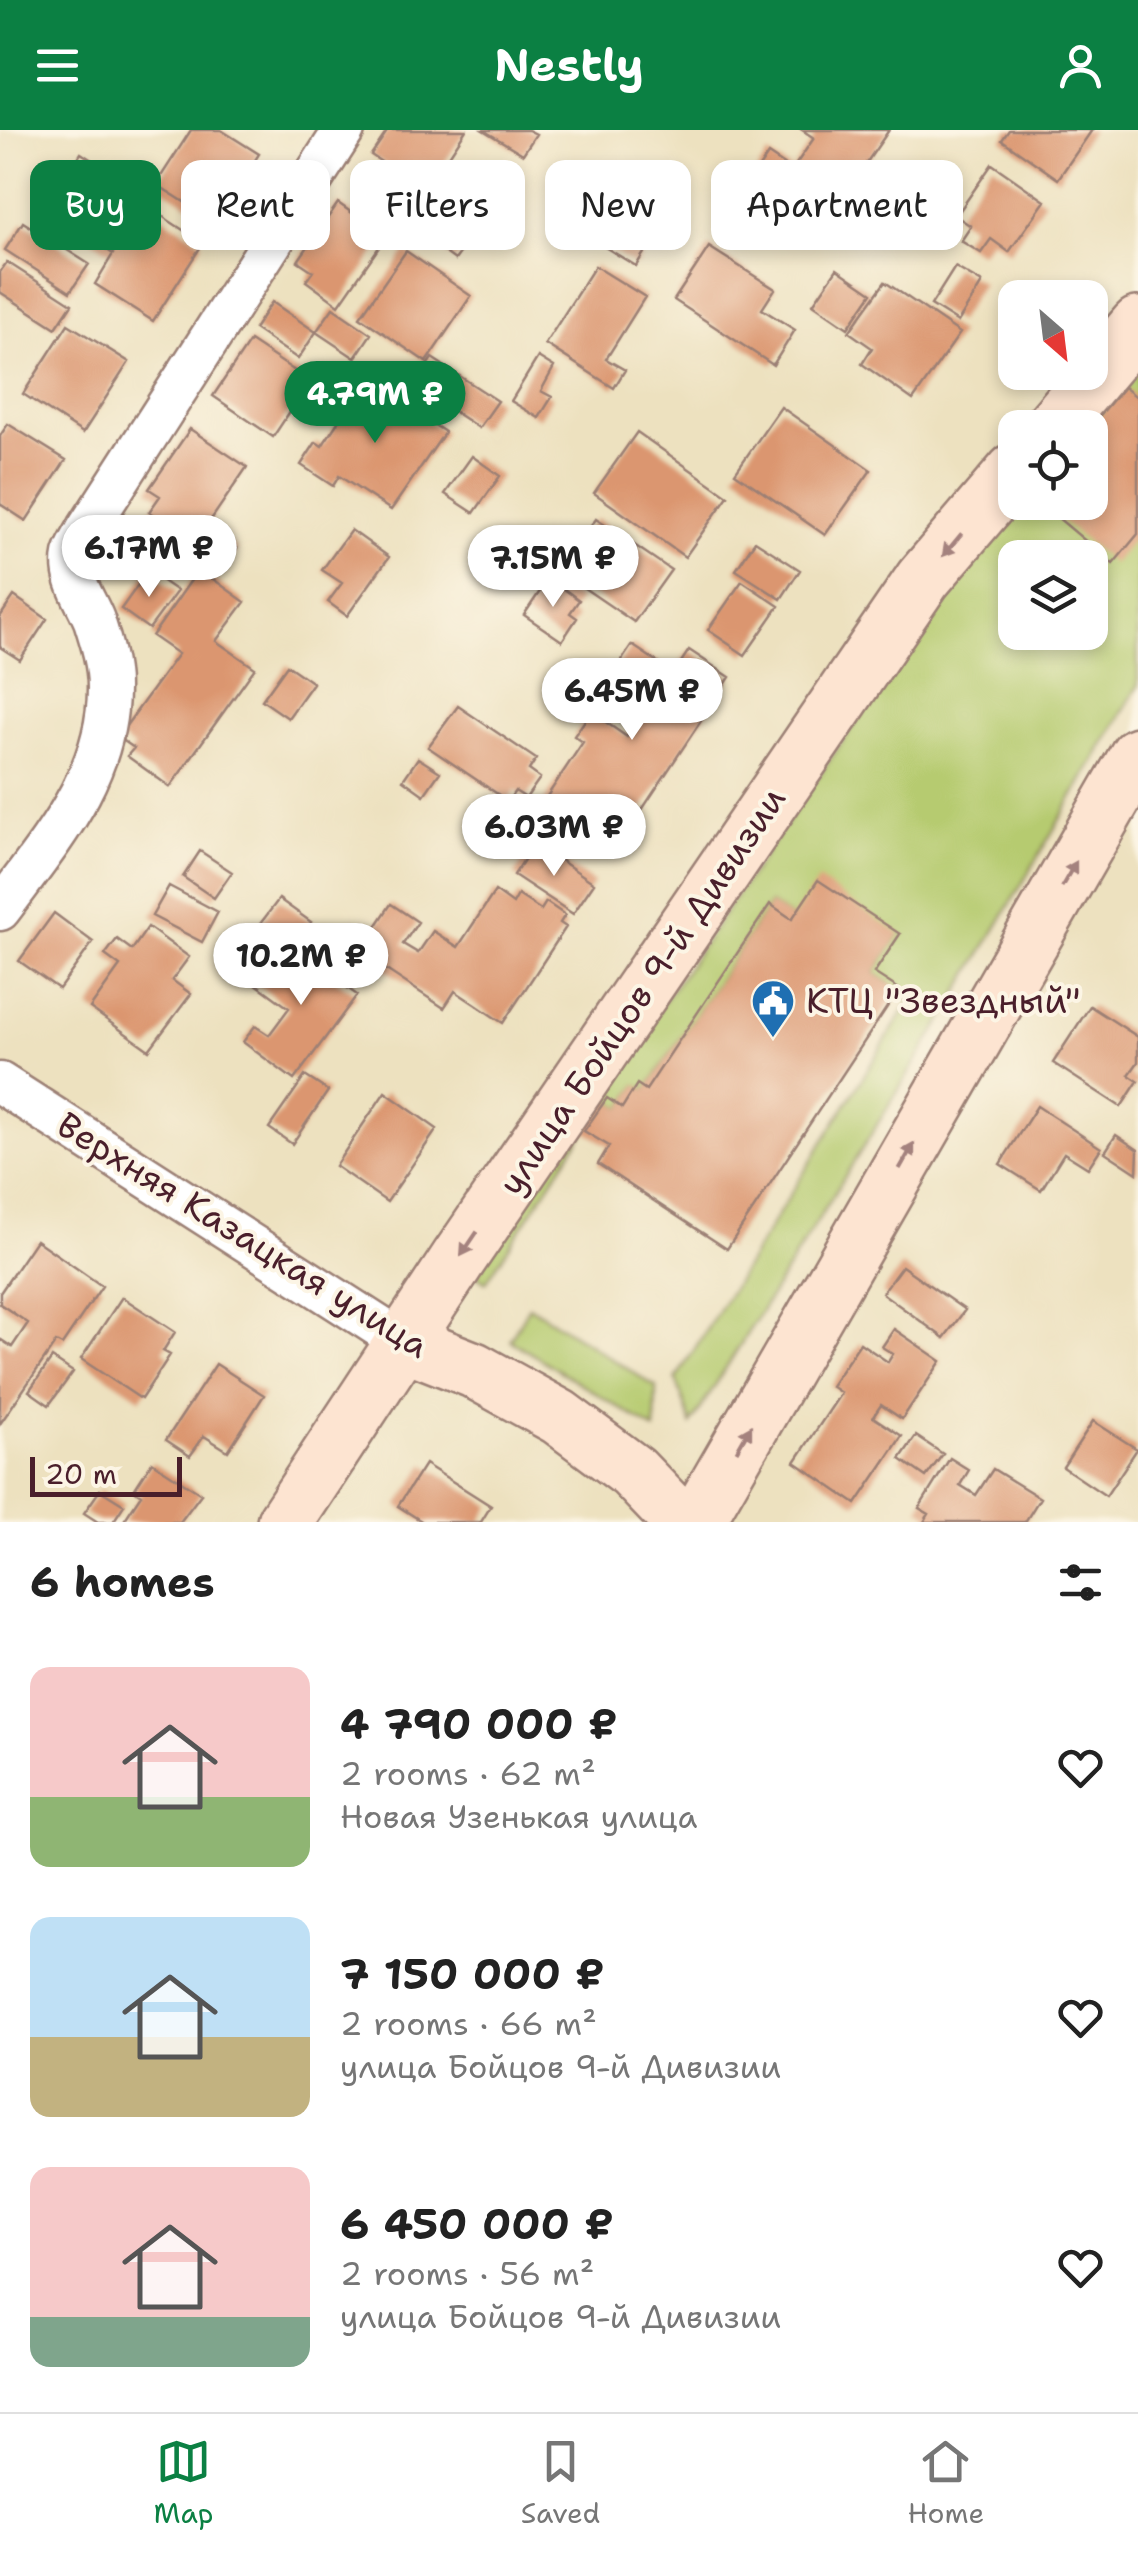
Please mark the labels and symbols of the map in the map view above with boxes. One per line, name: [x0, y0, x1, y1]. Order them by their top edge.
north arrow: [998, 280, 1108, 390]
pin: 4.79M ₽: [283, 361, 467, 446]
pin: 6.17M ₽: [57, 515, 241, 600]
pin: 7.15M ₽: [461, 525, 645, 610]
one-way arrow: [941, 532, 963, 557]
pin: 6.45M ₽: [540, 658, 724, 743]
street label: улица Бойцов 9-й Дивизии: [487, 778, 796, 1204]
pin: 6.03M ₽: [462, 794, 646, 879]
one-way arrow: [1060, 860, 1077, 889]
pin: 10.2M ₽: [209, 923, 393, 1008]
place label: КТЦ "Звездный": [806, 977, 1081, 1024]
public building icon: КТЦ "Звездный": [750, 978, 796, 1039]
street label: Верхняя Казацкая улица: [49, 1101, 438, 1369]
one-way arrow: [898, 1142, 915, 1170]
one-way arrow: [460, 1231, 479, 1258]
one-way arrow: [736, 1423, 753, 1452]
scale bar: [30, 1452, 182, 1496]

